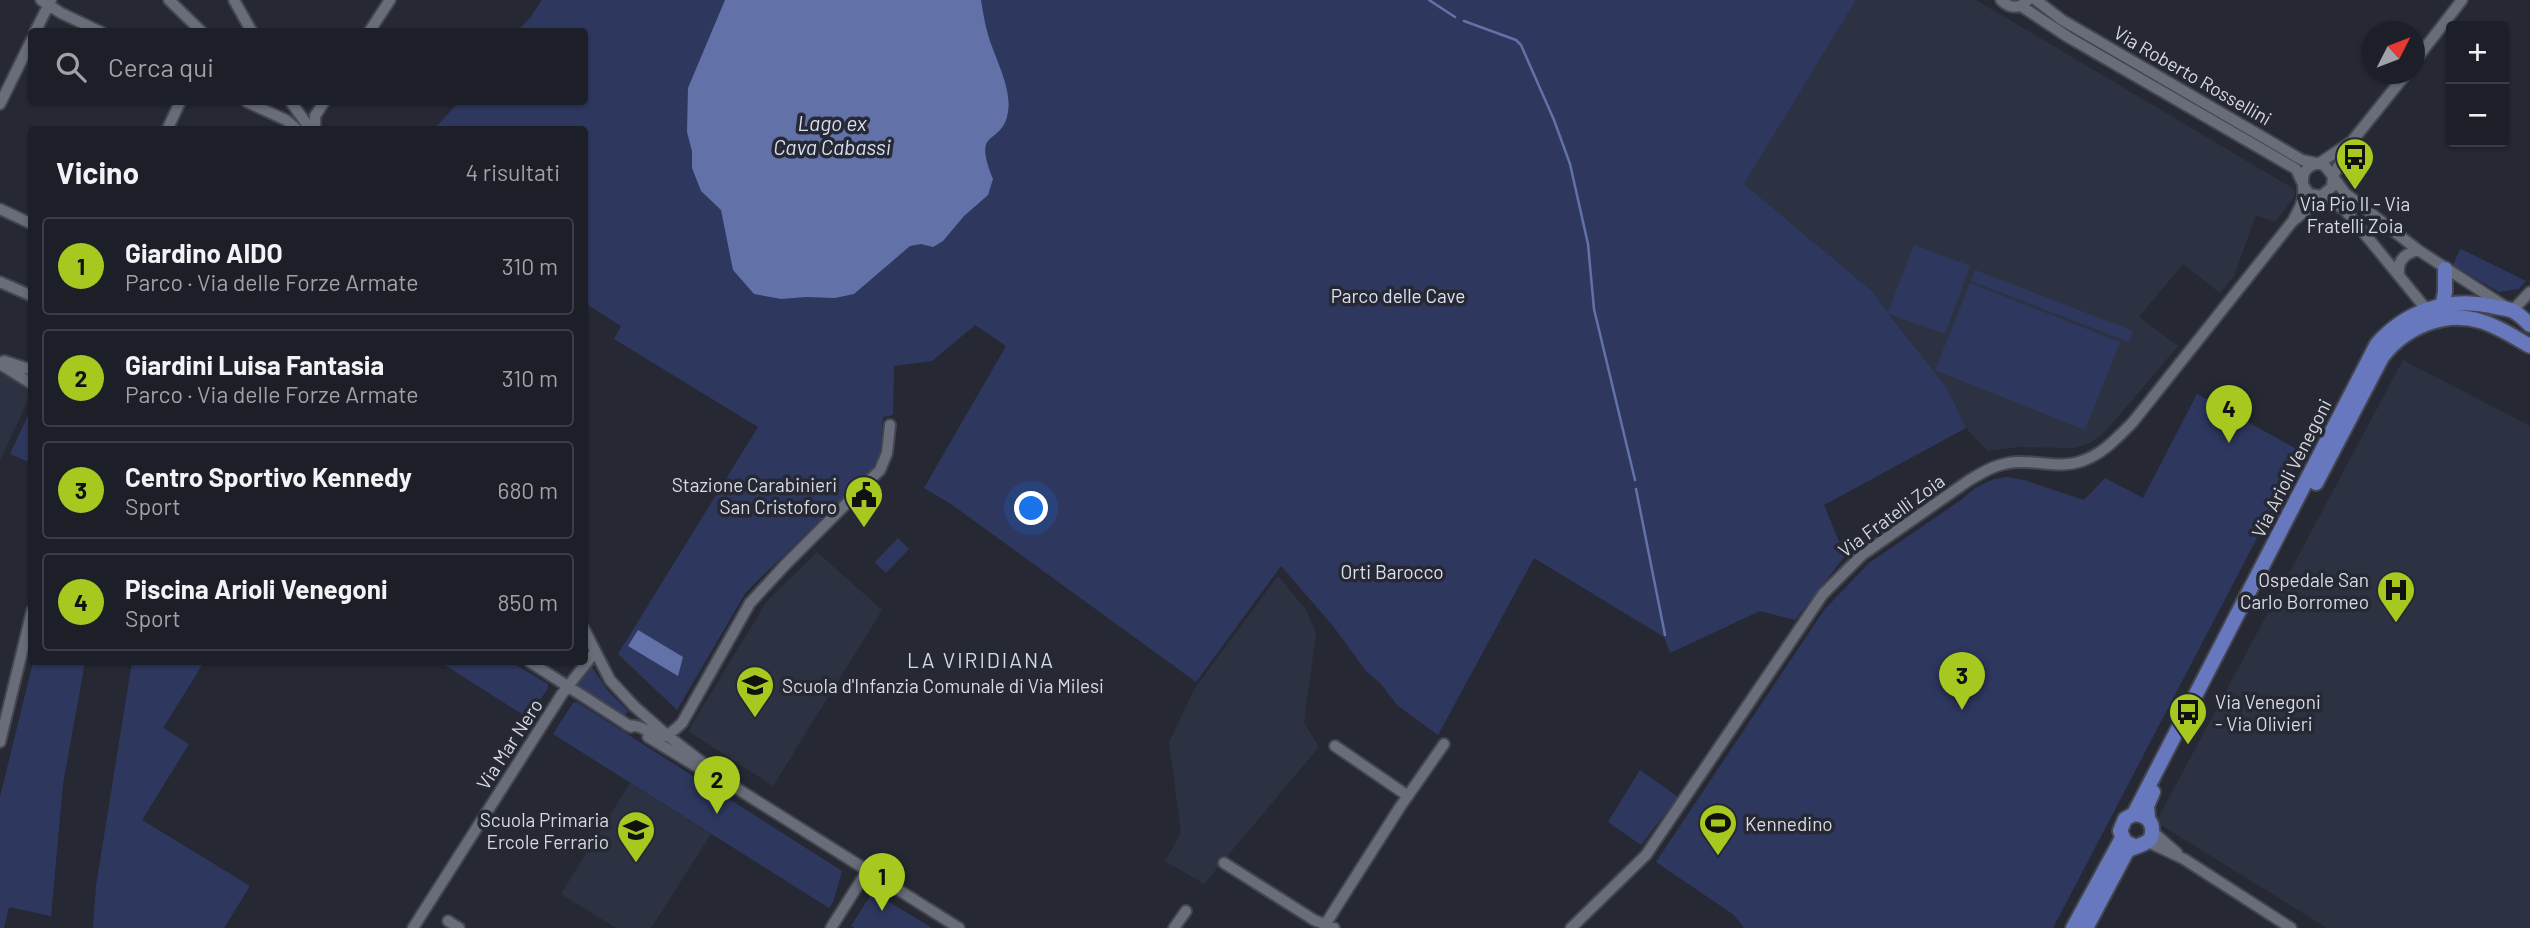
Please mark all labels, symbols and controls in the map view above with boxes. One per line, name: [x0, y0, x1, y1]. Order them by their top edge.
street label: Via Roberto Rossellini: [2110, 20, 2276, 130]
north arrow: [2362, 21, 2425, 84]
map controls: [2446, 21, 2509, 147]
button: +: [2446, 21, 2509, 84]
search box: [28, 28, 588, 105]
icon: search: [52, 48, 90, 86]
text: Cerca qui: [108, 51, 214, 82]
button: −: [2446, 84, 2509, 147]
water label: Lago ex Cava Cabassi: [773, 110, 892, 159]
bus stop icon: Via Pio II - Via Fratelli Zoia: [2334, 136, 2376, 191]
text: Vicino: [56, 154, 139, 190]
text: 4 risultati: [466, 158, 560, 186]
place label: Via Pio II - Via Fratelli Zoia: [2300, 192, 2410, 237]
text: Giardino AIDO: [125, 237, 283, 268]
text: 1: [77, 252, 85, 280]
text: 310 m: [502, 252, 558, 280]
text: Parco · Via delle Forze Armate: [125, 268, 419, 296]
park label: Parco delle Cave: [1331, 284, 1465, 307]
text: Giardini Luisa Fantasia: [125, 349, 384, 380]
text: 2: [75, 364, 87, 392]
text: 310 m: [502, 364, 558, 392]
text: Parco · Via delle Forze Armate: [125, 380, 419, 408]
pin: 4: [2206, 385, 2252, 443]
street label: Via Arioli Venegoni: [2246, 395, 2336, 541]
text: Centro Sportivo Kennedy: [125, 461, 412, 492]
street label: Via Fratelli Zoia: [1833, 469, 1949, 561]
place label: Stazione Carabinieri San Cristoforo: [672, 473, 837, 518]
public building icon: Stazione Carabinieri San Cristoforo: [843, 474, 885, 529]
text: 3: [75, 476, 87, 504]
text: 680 m: [498, 476, 558, 504]
your location: [1014, 491, 1048, 525]
text: Sport: [125, 492, 181, 520]
park label: Orti Barocco: [1340, 560, 1444, 583]
place label: Ospedale San Carlo Borromeo: [2240, 568, 2369, 613]
hospital icon: Ospedale San Carlo Borromeo: [2375, 569, 2417, 624]
text: Piscina Arioli Venegoni: [125, 573, 388, 604]
text: 4: [74, 588, 88, 616]
text: 850 m: [498, 588, 558, 616]
text: Sport: [125, 604, 181, 632]
district label: LA VIRIDIANA: [907, 647, 1055, 672]
pin: 3: [1939, 652, 1985, 710]
school or university icon: Scuola d'Infanzia Comunale di Via Milesi: [734, 664, 776, 719]
place label: Scuola d'Infanzia Comunale di Via Milesi: [782, 674, 1104, 697]
place label: Via Venegoni - Via Olivieri: [2215, 690, 2321, 735]
bus stop icon: Via Venegoni - Via Olivieri: [2167, 691, 2209, 746]
street label: Via Mar Nero: [471, 694, 547, 794]
pin: 2: [694, 756, 740, 814]
sports icon: Kennedino: [1697, 802, 1739, 857]
place label: Scuola Primaria Ercole Ferrario: [480, 808, 609, 853]
school or university icon: Scuola Primaria Ercole Ferrario: [615, 809, 657, 864]
place label: Kennedino: [1745, 812, 1833, 835]
pin: 1: [859, 853, 905, 911]

